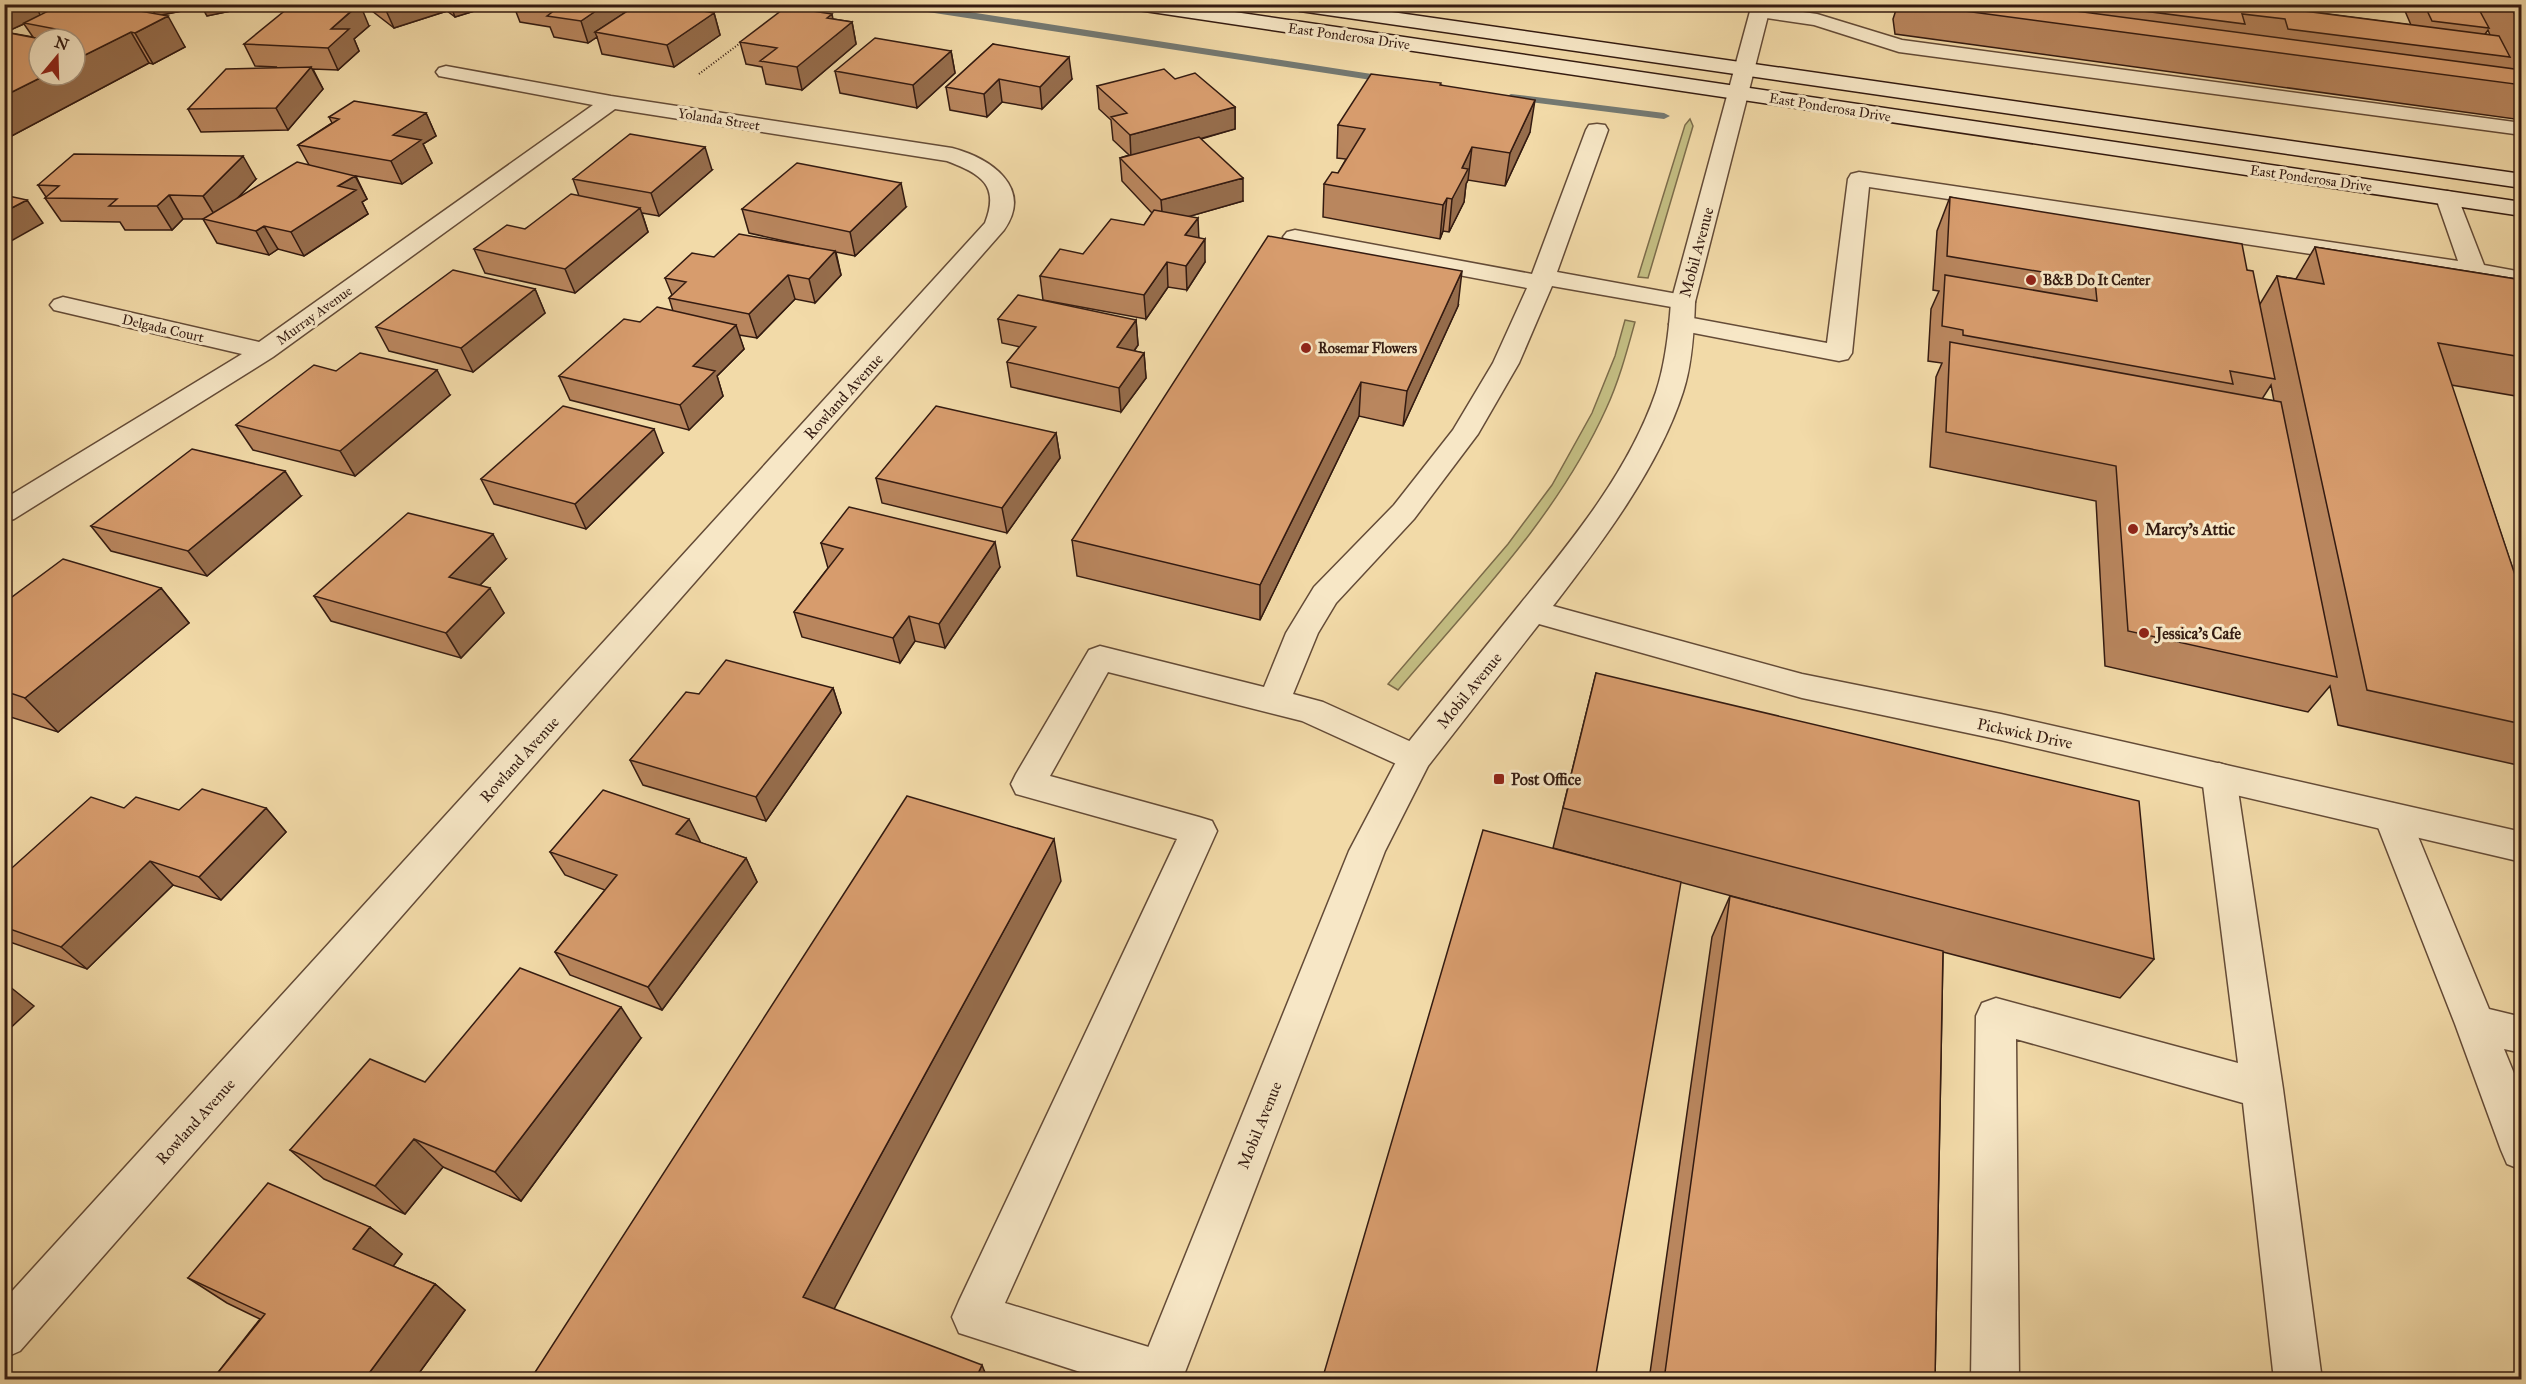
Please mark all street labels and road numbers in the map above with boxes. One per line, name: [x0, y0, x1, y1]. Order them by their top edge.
street label: East Ponderosa Drive: [1287, 20, 1411, 53]
street label: East Ponderosa Drive: [1768, 89, 1892, 126]
street label: Yolanda Street: [677, 105, 761, 134]
street label: East Ponderosa Drive: [2249, 162, 2373, 195]
street label: Mobil Avenue: [1675, 205, 1718, 299]
street label: Murray Avenue: [273, 282, 356, 349]
street label: Delgada Court: [120, 311, 205, 346]
street label: Rowland Avenue: [800, 349, 887, 443]
street label: Mobil Avenue: [1433, 648, 1506, 732]
street label: Rowland Avenue: [476, 712, 563, 806]
street label: Pickwick Drive: [1975, 714, 2075, 753]
street label: Rowland Avenue: [152, 1074, 239, 1168]
street label: Mobil Avenue: [1233, 1078, 1286, 1172]

